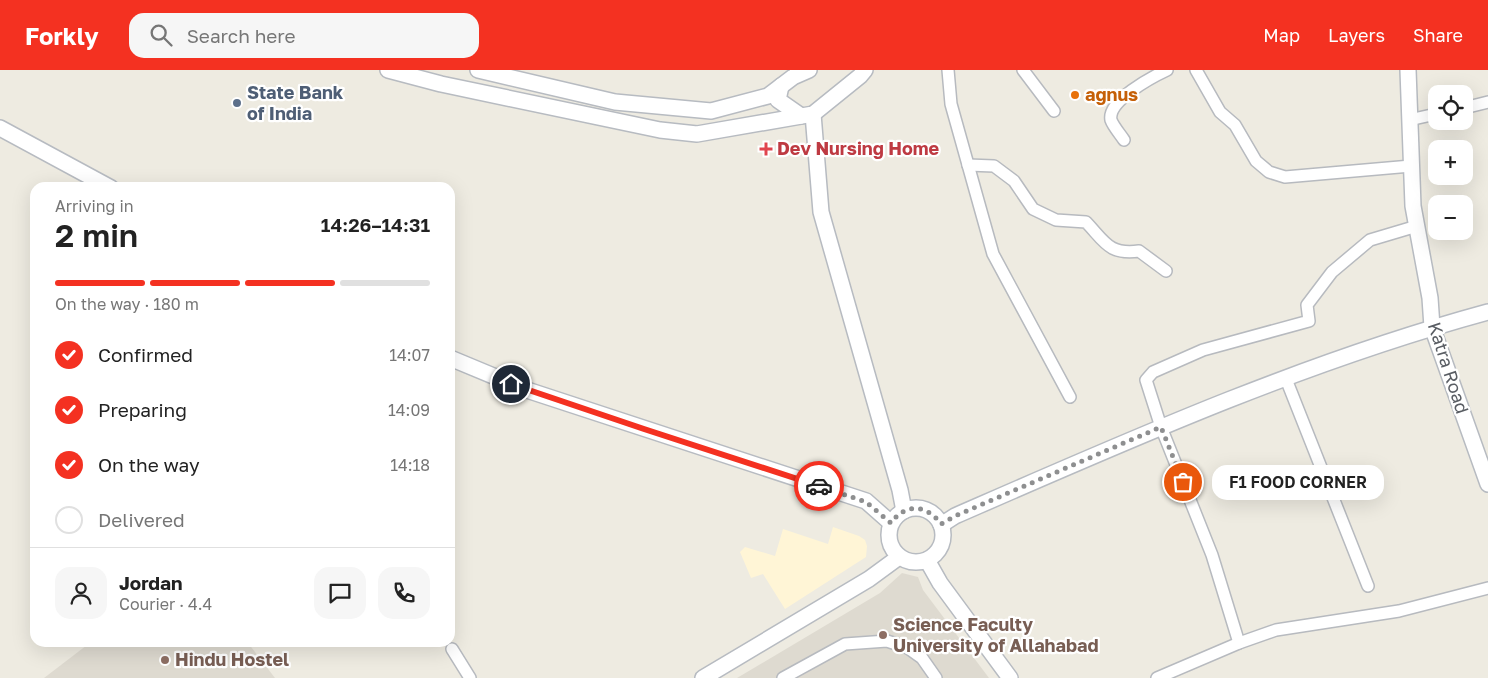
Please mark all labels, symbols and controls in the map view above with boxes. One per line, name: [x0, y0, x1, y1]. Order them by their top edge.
search box: [129, 13, 479, 58]
text: Forkly: [25, 21, 99, 50]
icon: search: [147, 21, 175, 49]
text: Search here: [187, 24, 296, 47]
text: Map: [1263, 24, 1300, 46]
text: Layers: [1328, 24, 1385, 46]
text: Share: [1413, 24, 1463, 46]
place label: State Bank of India: [247, 81, 344, 124]
place label: agnus: [1085, 83, 1138, 105]
map controls: [1428, 85, 1473, 240]
button: locate: [1428, 85, 1473, 130]
marker: agnus: [1069, 89, 1081, 101]
marker: State Bank of India: [231, 97, 243, 109]
place label: Dev Nursing Home: [777, 137, 940, 159]
button: +: [1428, 140, 1473, 185]
marker: Dev Nursing Home: [759, 142, 773, 156]
button: −: [1428, 195, 1473, 240]
text: Arriving in: [55, 196, 134, 216]
text: 14:26–14:31: [321, 213, 430, 236]
text: 2 min: [55, 216, 138, 254]
text: On the way · 180 m: [55, 294, 199, 314]
street label: Katra Road: [1424, 319, 1474, 416]
icon: check: [55, 341, 83, 369]
text: Confirmed: [98, 343, 193, 366]
text: 14:07: [389, 345, 430, 365]
pin: [490, 363, 532, 405]
icon: home: [497, 370, 525, 398]
icon: check: [55, 396, 83, 424]
text: Preparing: [98, 398, 187, 421]
text: 14:09: [388, 400, 430, 420]
icon: check: [55, 451, 83, 479]
text: On the way: [98, 453, 200, 476]
text: 14:18: [390, 455, 430, 475]
courier: [794, 461, 844, 511]
pin: [1162, 461, 1204, 503]
callout: F1 FOOD CORNER: [1213, 464, 1386, 500]
icon: bag: [1169, 468, 1197, 496]
icon: car: [805, 472, 833, 500]
text: F1 FOOD CORNER: [1229, 472, 1367, 492]
text: Delivered: [98, 508, 185, 531]
button: person: [55, 567, 107, 619]
button: chat: [314, 567, 366, 619]
button: phone: [378, 567, 430, 619]
text: Jordan: [119, 571, 183, 594]
text: Courier · 4.4: [119, 594, 212, 614]
place label: Science Faculty University of Allahabad: [893, 613, 1099, 656]
marker: Science Faculty University of Allahabad: [877, 629, 889, 641]
place label: Hindu Hostel: [175, 648, 289, 670]
marker: Hindu Hostel: [159, 654, 171, 666]

